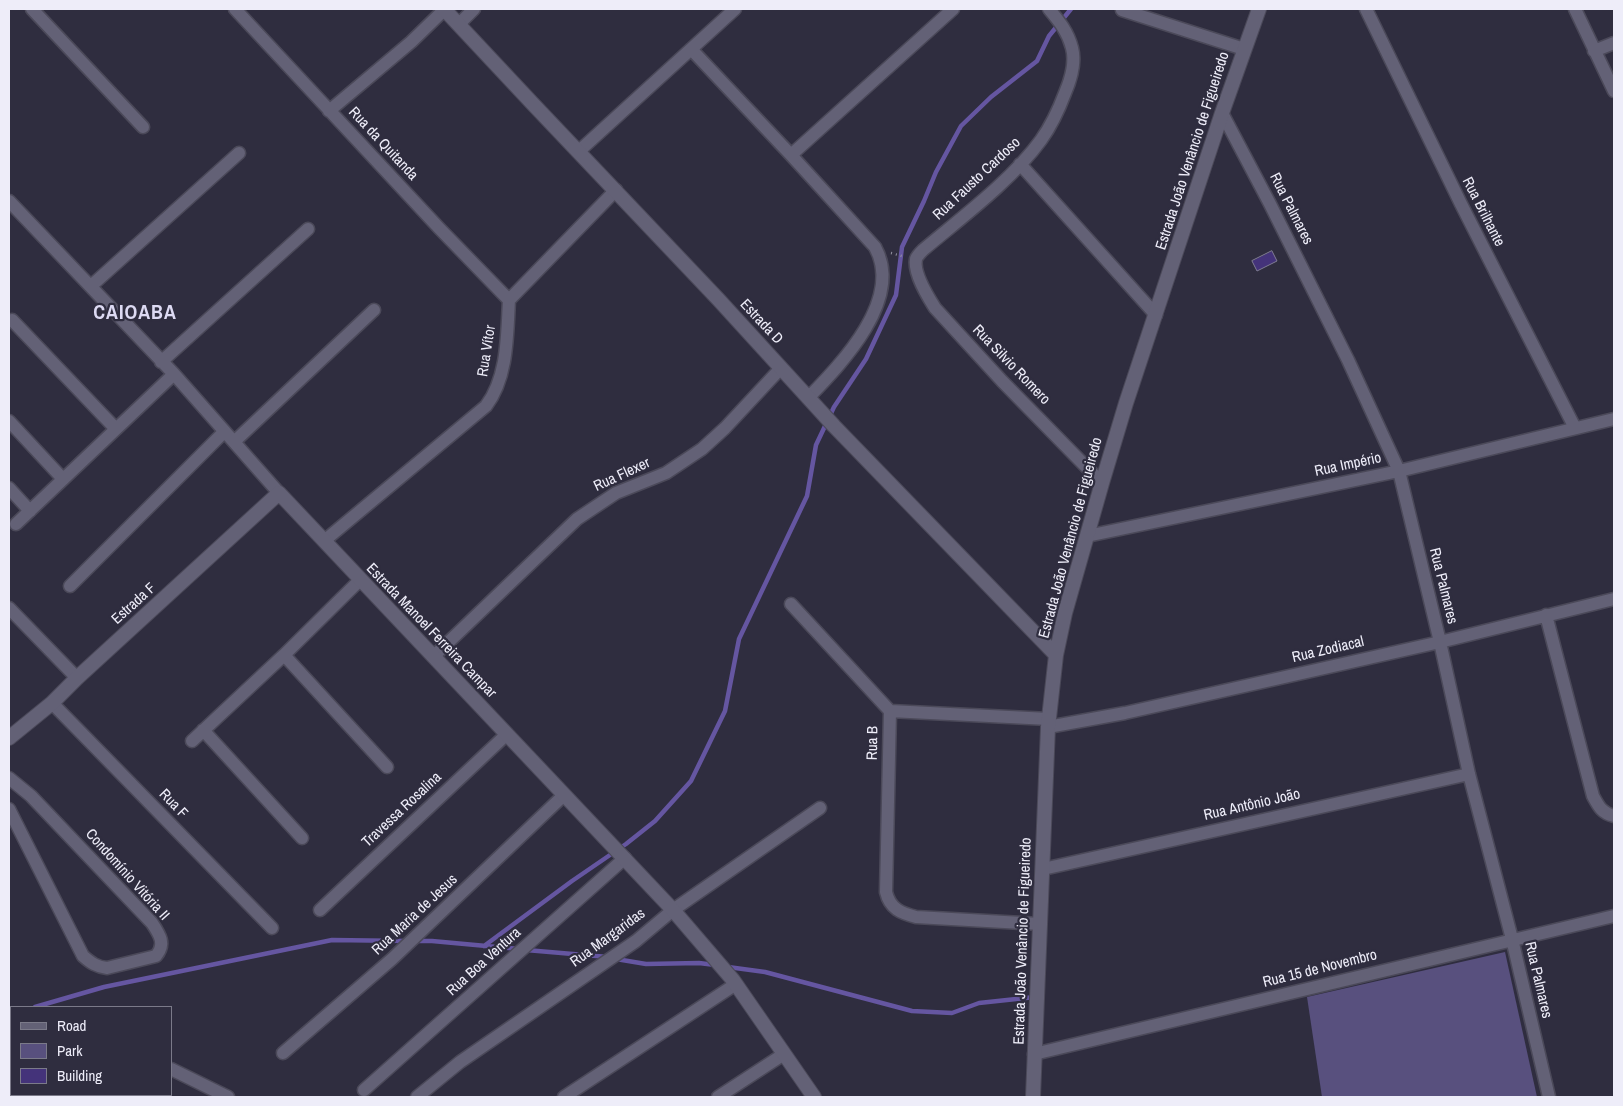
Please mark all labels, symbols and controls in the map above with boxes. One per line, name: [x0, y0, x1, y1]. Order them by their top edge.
street label: Estrada João Venâncio de Figueiredo: [1152, 50, 1234, 252]
street label: Rua da Quitanda: [344, 104, 422, 184]
street label: Rua Fausto Cardoso: [930, 134, 1024, 224]
street label: Rua Palmares: [1265, 170, 1317, 248]
street label: Rua Brilhante: [1458, 174, 1508, 250]
street label: Estrada D: [736, 296, 786, 348]
district label: CAIOABA: [92, 302, 178, 326]
street label: Rua Silvio Romero: [968, 321, 1054, 409]
street label: Rua Vítor: [474, 324, 500, 378]
street label: Estrada João Venâncio de Figueiredo: [1035, 436, 1107, 640]
street label: Rua Império: [1313, 449, 1383, 481]
street label: Rua Flexer: [591, 454, 653, 496]
street label: Rua Palmares: [1425, 546, 1461, 626]
street label: Estrada Manoel Ferreira Campar: [362, 560, 500, 702]
street label: Estrada F: [108, 579, 160, 629]
street label: Rua Zodiacal: [1290, 633, 1366, 667]
street label: Rua B: [864, 726, 882, 760]
street label: Travessa Rosalina: [359, 769, 445, 851]
street label: Rua Antônio João: [1202, 785, 1302, 825]
street label: Rua F: [155, 786, 191, 822]
street label: Condomínio Vitória II: [81, 826, 173, 924]
street label: Estrada João Venâncio de Figueiredo: [1010, 837, 1036, 1045]
street label: Rua Maria de Jesus: [369, 871, 461, 959]
street label: Rua Margaridas: [567, 905, 649, 971]
street label: Rua Boa Ventura: [443, 924, 525, 1000]
street label: Rua Palmares: [1520, 940, 1556, 1020]
street label: Rua 15 de Novembro: [1261, 946, 1379, 992]
legend: [10, 1006, 172, 1096]
text: Road: [57, 1015, 86, 1036]
text: Park: [57, 1040, 82, 1061]
text: Building: [57, 1065, 102, 1086]

